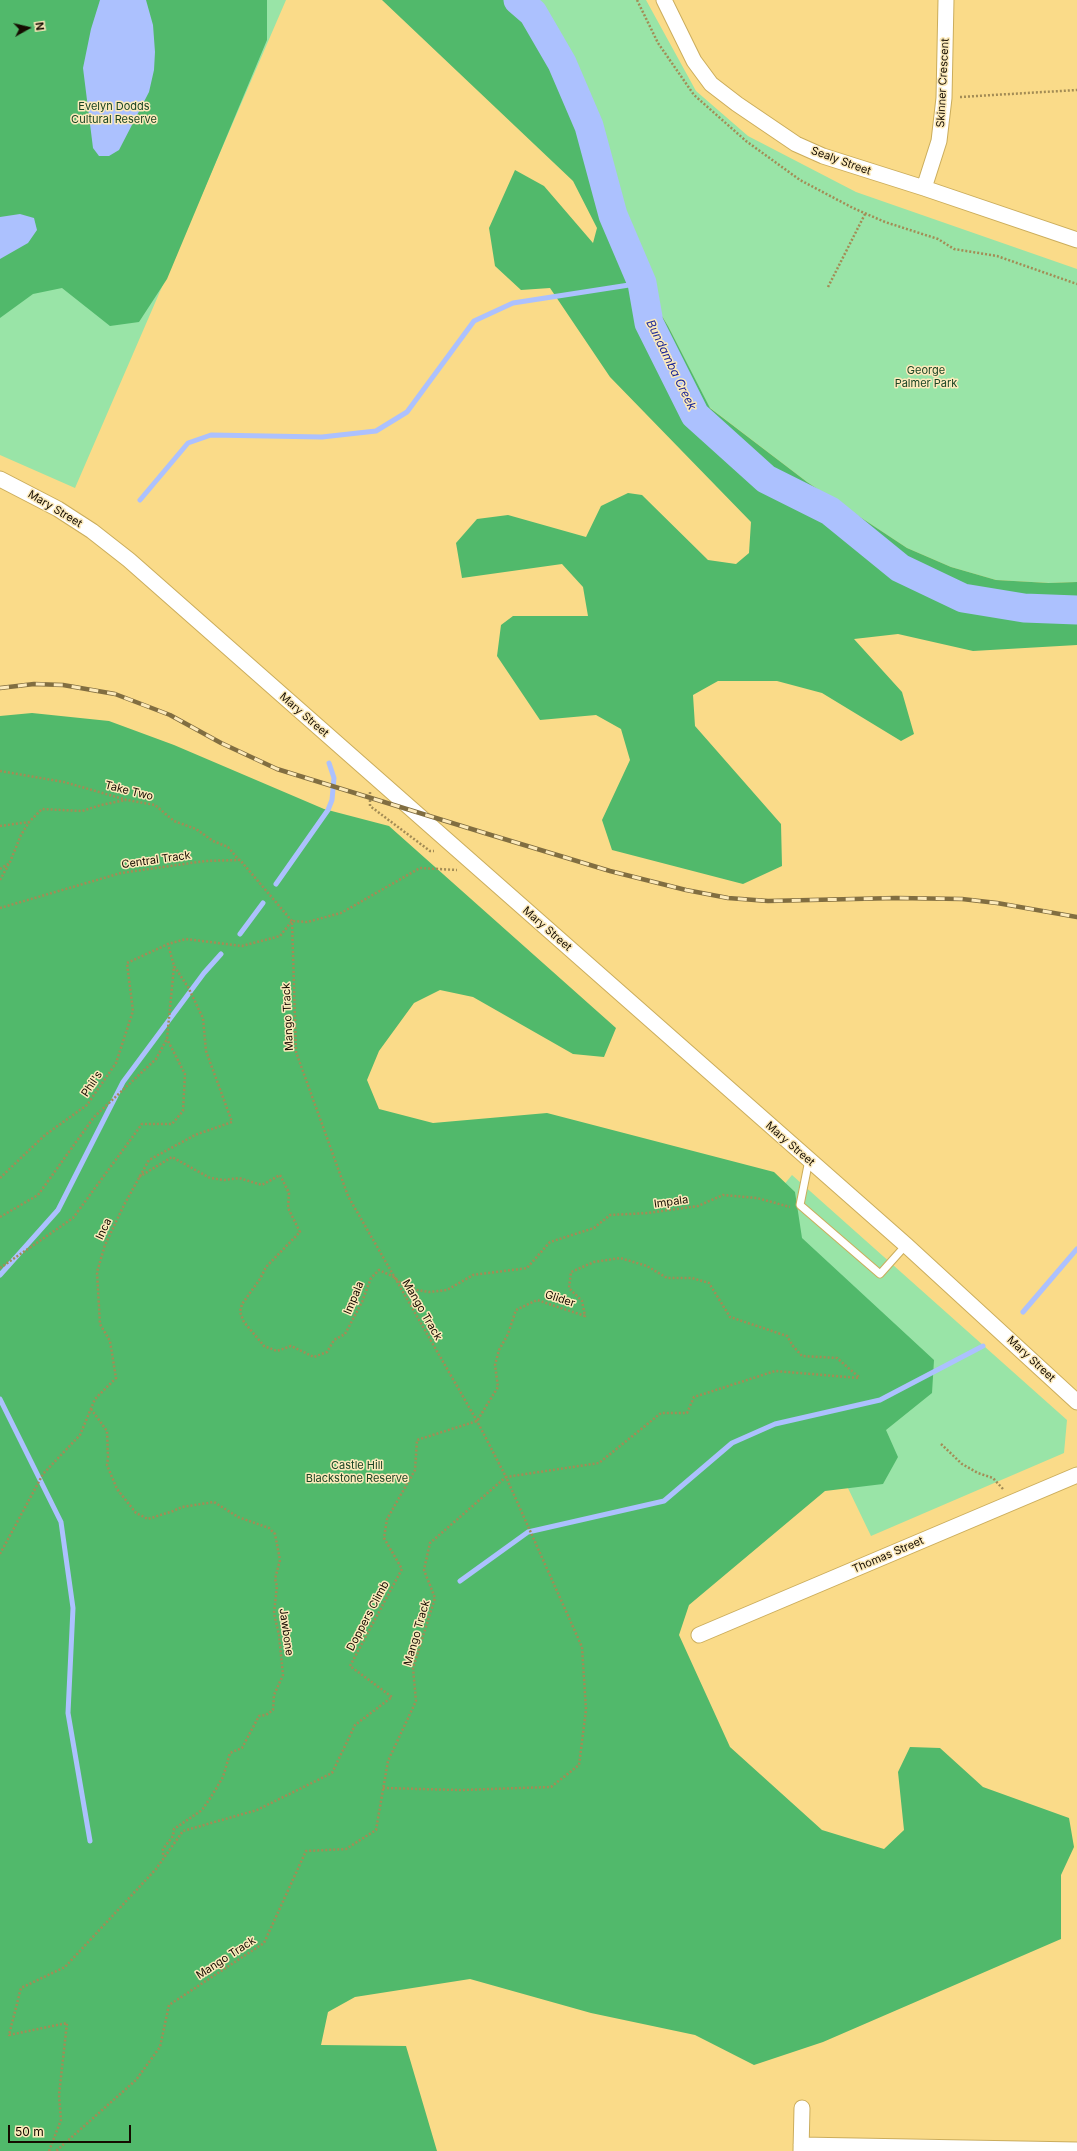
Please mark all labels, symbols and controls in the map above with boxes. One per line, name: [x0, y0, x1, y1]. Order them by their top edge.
north arrow: [8, 8, 48, 48]
text: N: [32, 21, 47, 31]
street label: Skinner Crescent: [934, 38, 952, 128]
park label: Evelyn Dodds Cultural Reserve: [71, 100, 157, 126]
street label: Sealy Street: [809, 144, 873, 178]
water label: Bundamba Creek: [643, 317, 699, 413]
park label: George Palmer Park: [895, 364, 957, 390]
street label: Mary Street: [26, 488, 84, 530]
street label: Mary Street: [277, 690, 331, 740]
street label: Take Two: [103, 779, 155, 803]
street label: Central Track: [121, 849, 191, 871]
street label: Mary Street: [520, 904, 574, 954]
street label: Mango Track: [280, 983, 296, 1051]
street label: Phil's: [79, 1069, 105, 1099]
street label: Mary Street: [763, 1119, 817, 1169]
street label: Impala: [653, 1193, 689, 1211]
street label: Inca: [93, 1216, 115, 1242]
street label: Mango Track: [399, 1277, 445, 1343]
street label: Impala: [341, 1280, 367, 1316]
street label: Glider: [543, 1288, 577, 1310]
street label: Mary Street: [1004, 1333, 1058, 1385]
park label: Castle Hill Blackstone Reserve: [306, 1459, 408, 1485]
street label: Thomas Street: [850, 1534, 926, 1576]
street label: Doppers Climb: [344, 1579, 392, 1653]
street label: Mango Track: [401, 1598, 433, 1668]
street label: Jawbone: [276, 1607, 296, 1657]
street label: Mango Track: [194, 1934, 258, 1982]
scale bar: [10, 2117, 133, 2143]
text: 50 m: [15, 2124, 44, 2139]

